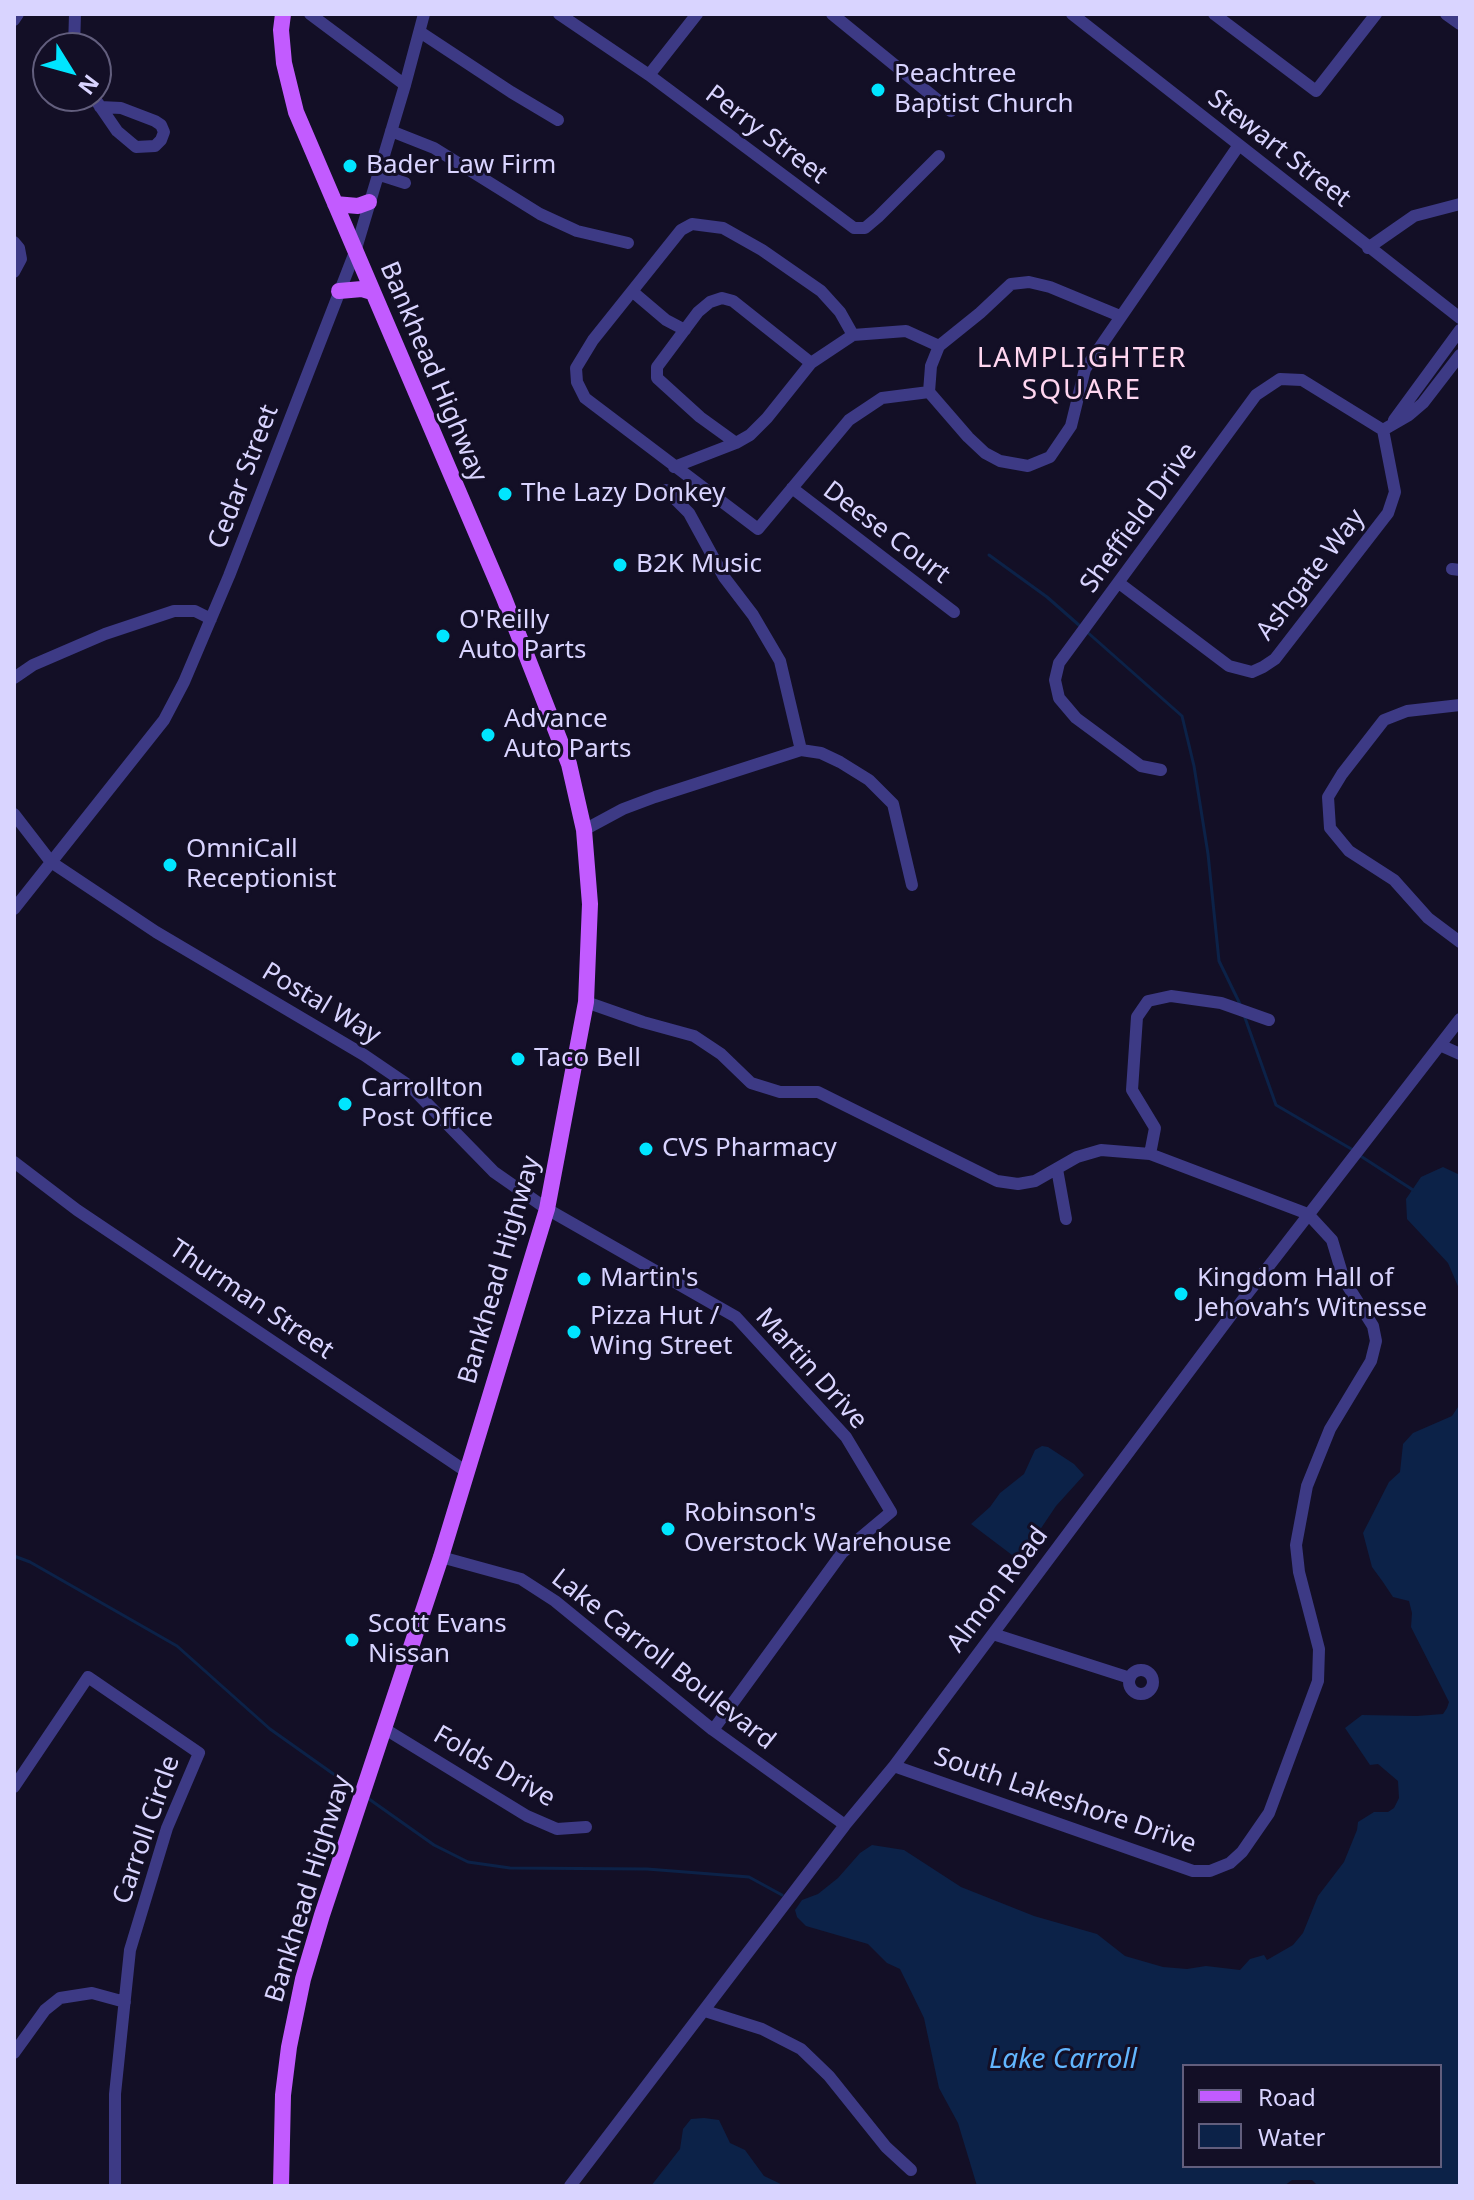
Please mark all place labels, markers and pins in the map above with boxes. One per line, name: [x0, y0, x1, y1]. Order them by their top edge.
place label: Peachtree Baptist Church: [894, 59, 1074, 120]
marker: Peachtree Baptist Church: [869, 81, 887, 99]
place label: Bader Law Firm: [366, 150, 556, 182]
marker: Bader Law Firm: [341, 157, 359, 175]
place label: The Lazy Donkey: [521, 478, 725, 510]
marker: The Lazy Donkey: [496, 485, 514, 503]
place label: B2K Music: [636, 549, 762, 581]
marker: B2K Music: [611, 556, 629, 574]
place label: O'Reilly Auto Parts: [459, 605, 586, 666]
marker: O'Reilly Auto Parts: [434, 627, 452, 645]
place label: Advance Auto Parts: [504, 704, 631, 766]
marker: Advance Auto Parts: [479, 726, 497, 744]
place label: OmniCall Receptionist: [186, 834, 336, 896]
marker: OmniCall Receptionist: [161, 856, 179, 874]
place label: Taco Bell: [534, 1043, 641, 1075]
marker: Taco Bell: [509, 1050, 527, 1068]
place label: Carrollton Post Office: [361, 1073, 493, 1134]
marker: Carrollton Post Office: [336, 1095, 354, 1113]
place label: CVS Pharmacy: [662, 1133, 837, 1165]
marker: CVS Pharmacy: [637, 1140, 655, 1158]
place label: Martin's: [600, 1263, 698, 1295]
place label: Kingdom Hall of Jehovah’s Witnesse: [1197, 1263, 1427, 1324]
marker: Martin's: [575, 1270, 593, 1288]
marker: Kingdom Hall of Jehovah’s Witnesse: [1172, 1285, 1190, 1303]
place label: Pizza Hut / Wing Street: [590, 1301, 732, 1362]
marker: Pizza Hut / Wing Street: [565, 1323, 583, 1341]
place label: Robinson's Overstock Warehouse: [684, 1498, 952, 1560]
marker: Robinson's Overstock Warehouse: [659, 1520, 677, 1538]
place label: Scott Evans Nissan: [368, 1609, 507, 1670]
marker: Scott Evans Nissan: [343, 1631, 361, 1649]

